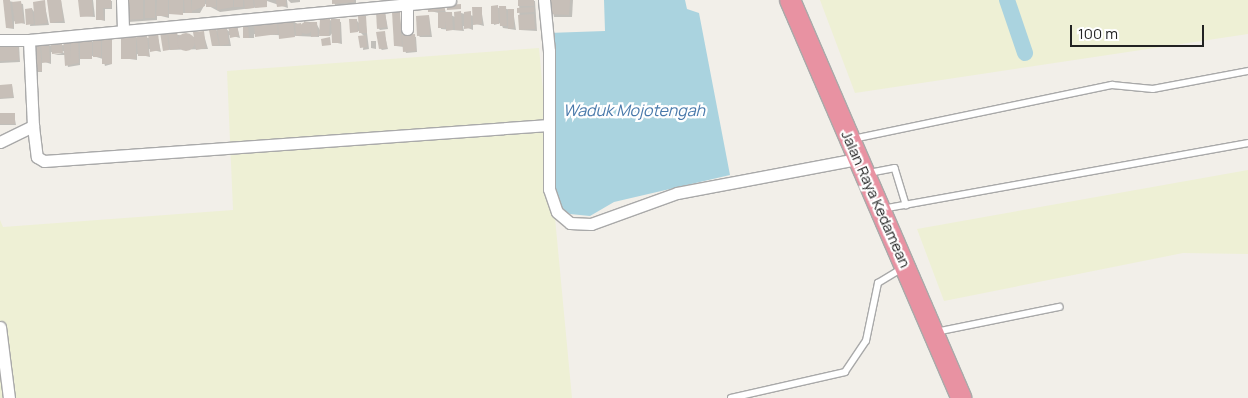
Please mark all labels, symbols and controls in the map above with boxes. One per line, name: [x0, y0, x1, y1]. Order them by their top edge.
scale bar: [1073, 15, 1207, 47]
text: 100 m: [1078, 23, 1118, 44]
water label: Waduk Mojotengah: [563, 100, 705, 120]
street label: Jalan Raya Kedamean: [838, 128, 914, 270]

